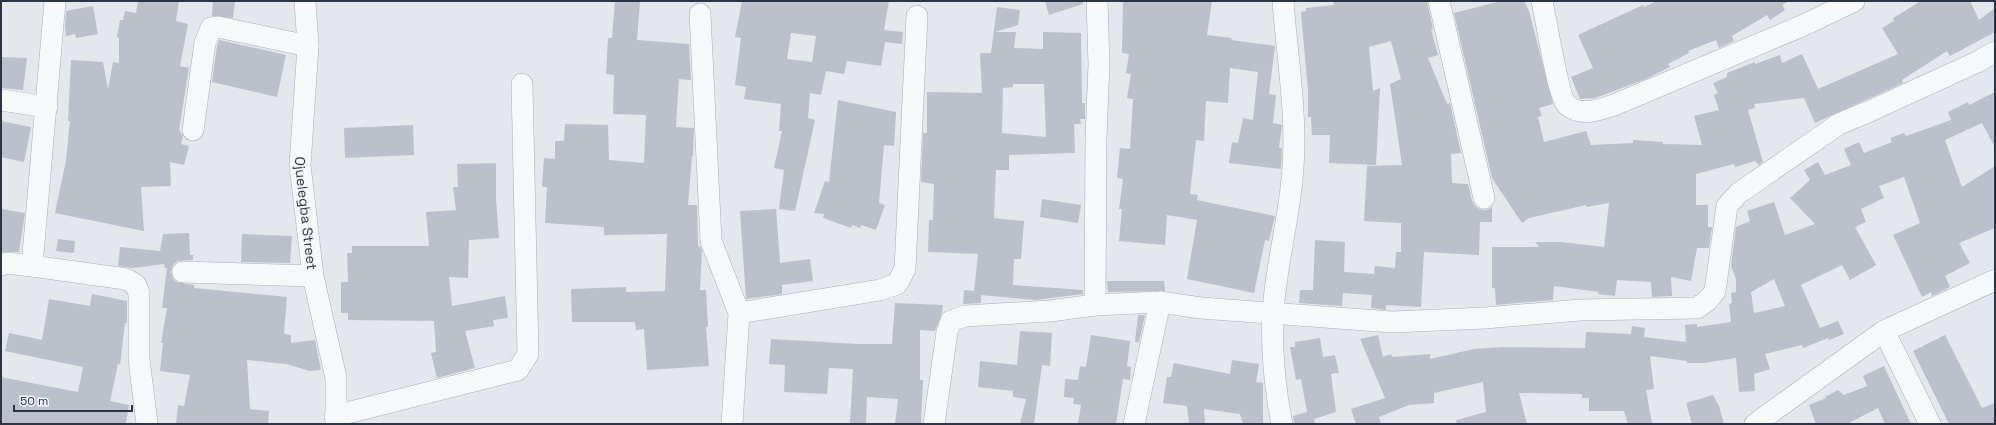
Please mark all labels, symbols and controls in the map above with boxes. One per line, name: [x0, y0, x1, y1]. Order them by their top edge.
street label: Ojuelegba Street: [291, 156, 321, 271]
scale bar: [14, 387, 132, 413]
text: 50 m: [20, 393, 48, 409]

